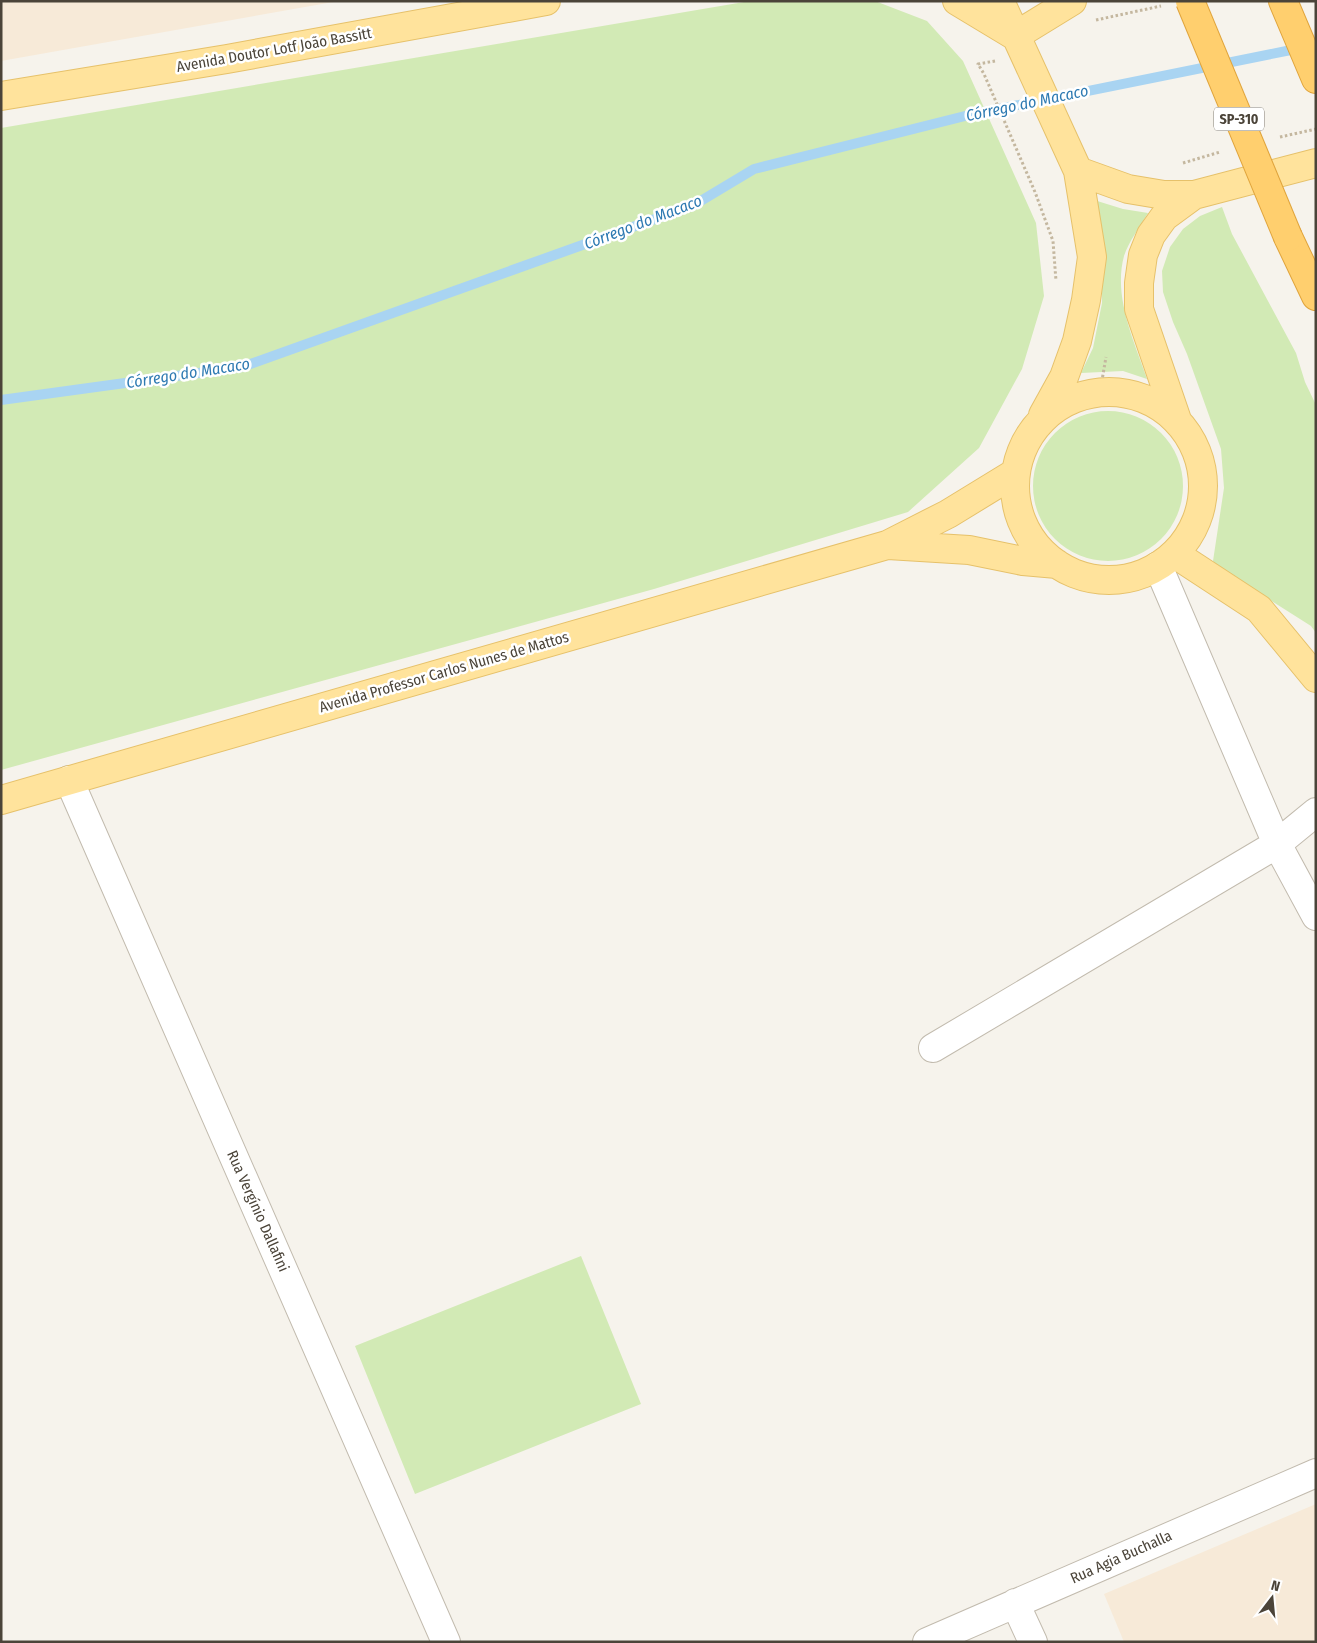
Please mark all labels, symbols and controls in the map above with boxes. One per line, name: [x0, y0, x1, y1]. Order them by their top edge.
street label: Avenida Doutor Lotf João Bassitt: [175, 24, 373, 76]
water label: Córrego do Macaco: [964, 81, 1090, 125]
road number: SP-310: [1214, 108, 1264, 130]
water label: Córrego do Macaco: [581, 191, 705, 253]
water label: Córrego do Macaco: [125, 354, 251, 392]
street label: Avenida Professor Carlos Nunes de Mattos: [317, 628, 571, 716]
street label: Rua Vergínio Dallafini: [223, 1147, 293, 1275]
street label: Rua Agia Buchalla: [1067, 1527, 1175, 1587]
north arrow: [1247, 1573, 1297, 1623]
text: N: [1269, 1577, 1282, 1595]

